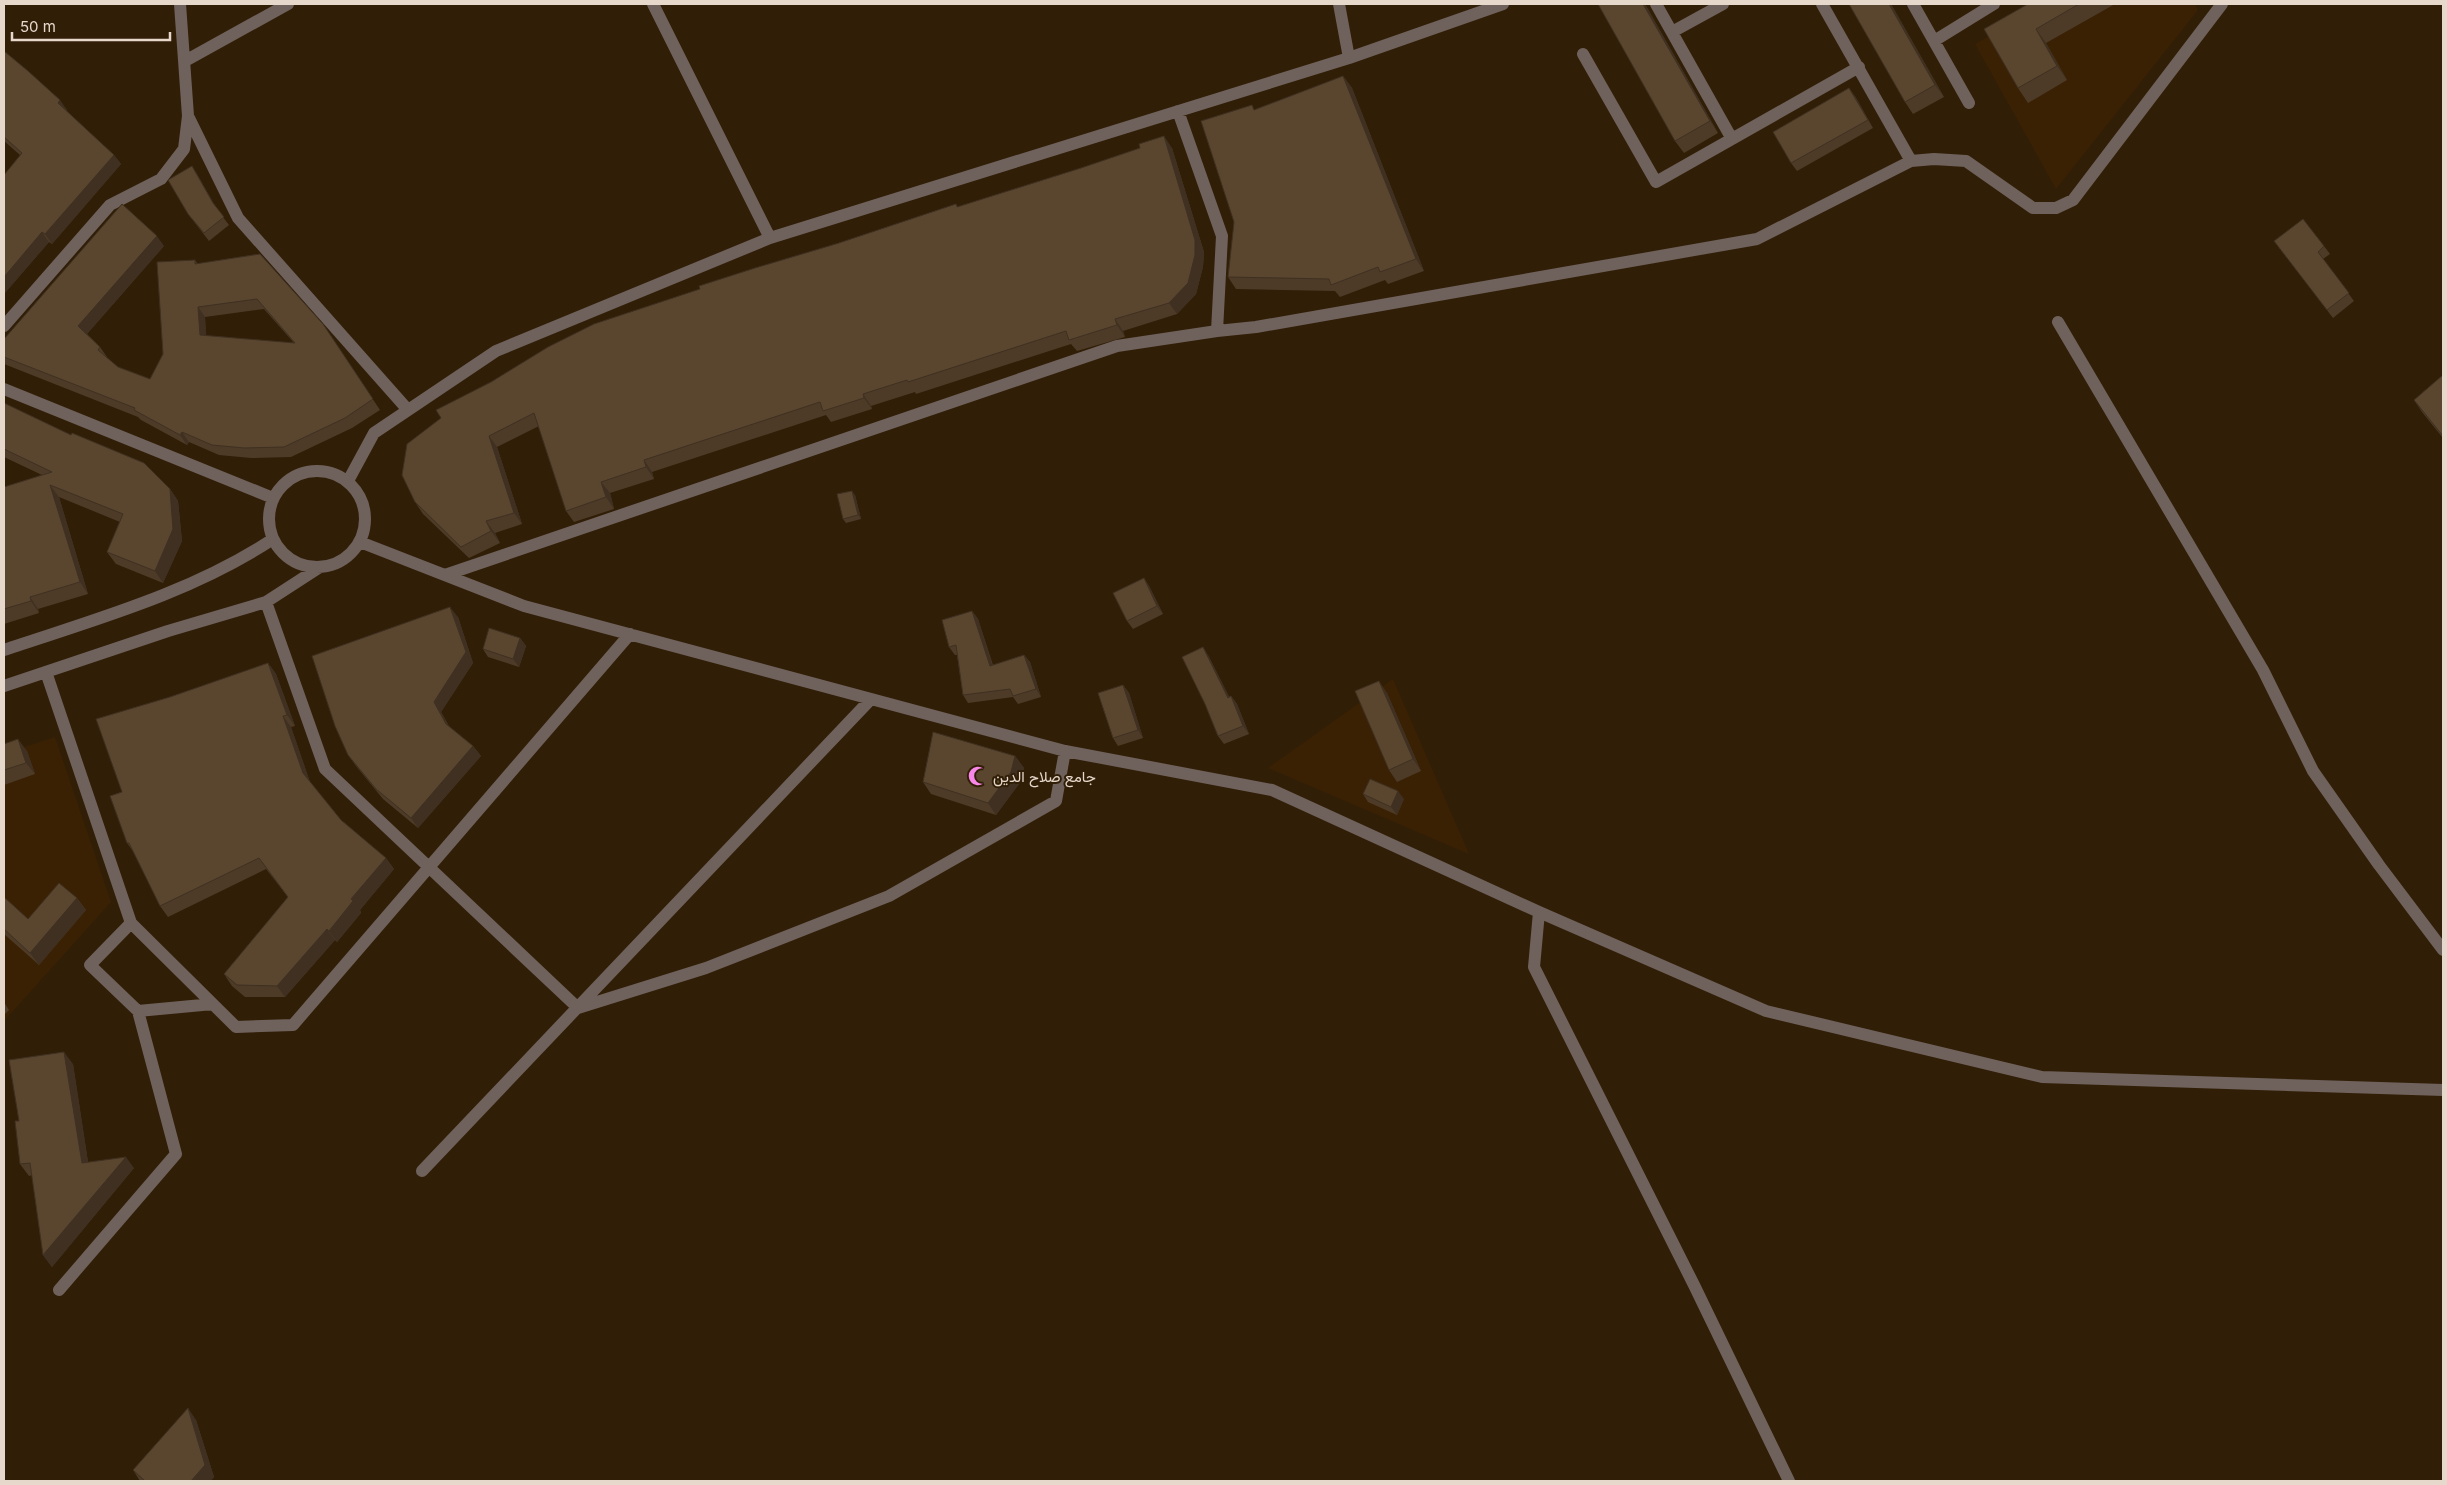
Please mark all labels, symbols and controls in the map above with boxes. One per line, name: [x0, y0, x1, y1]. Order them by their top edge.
scale bar: [12, 10, 170, 42]
text: 50 m: [20, 17, 56, 36]
mosque icon: جامع صلاح الدين: [967, 765, 989, 787]
place label: جامع صلاح الدين: [993, 767, 1096, 788]

